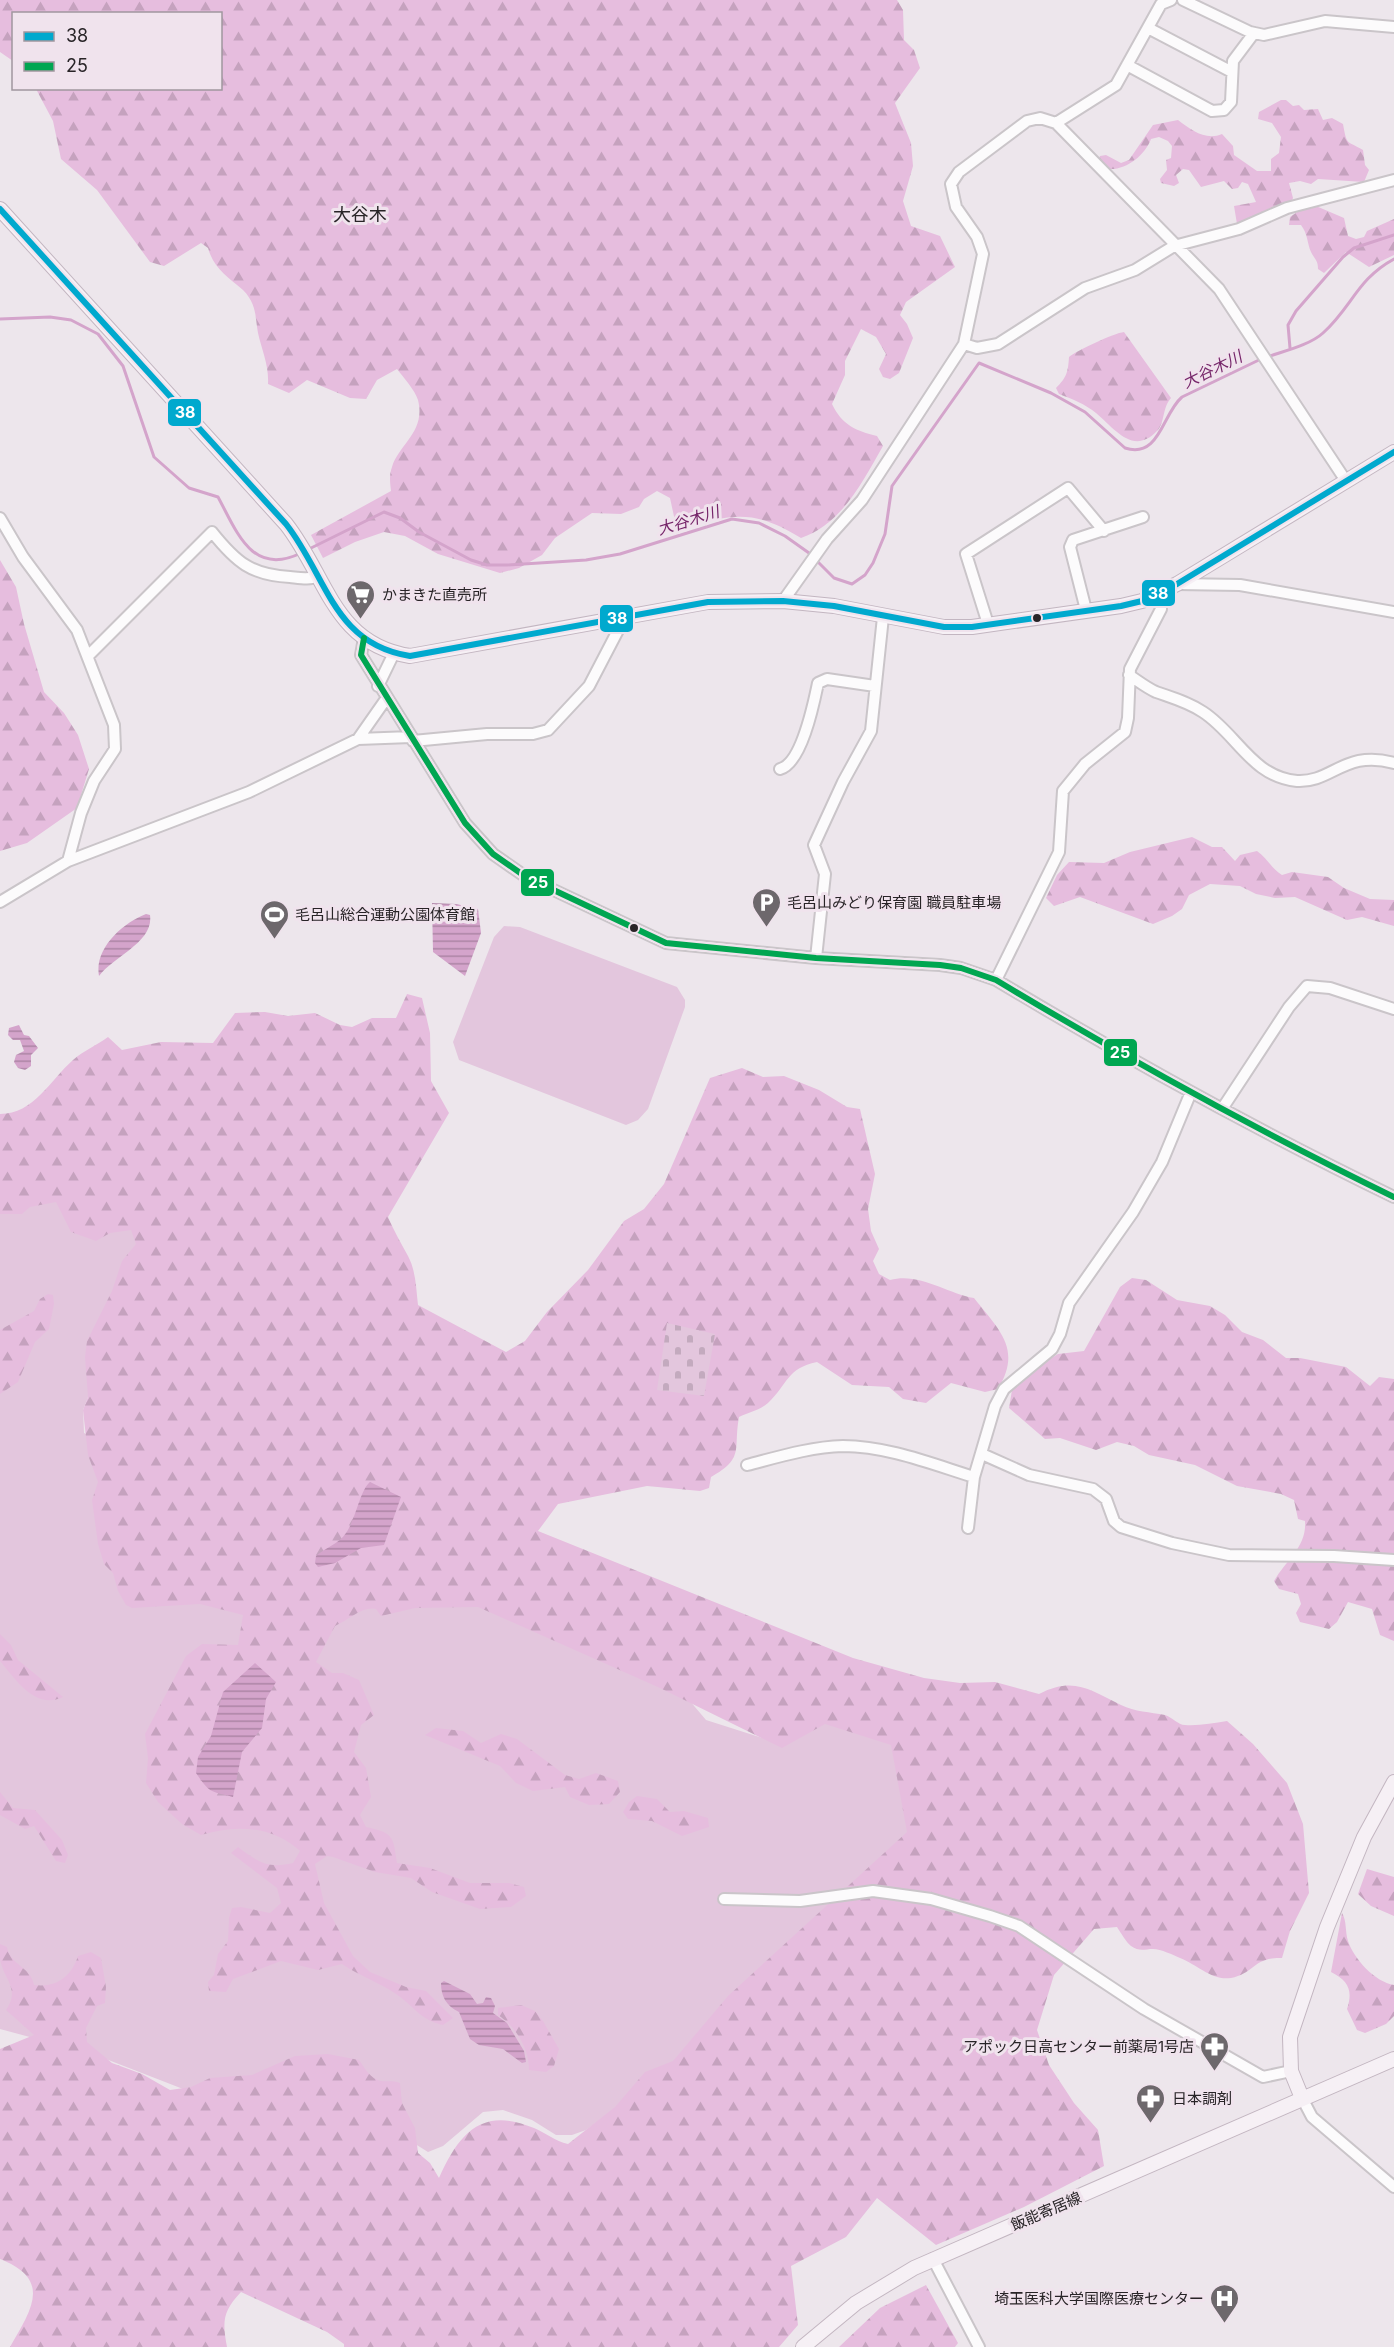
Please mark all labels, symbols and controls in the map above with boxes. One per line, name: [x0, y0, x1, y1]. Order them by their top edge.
legend: [12, 12, 222, 90]
text: 38: [66, 25, 88, 46]
text: 25: [66, 55, 88, 76]
district label: 大谷木: [333, 204, 387, 225]
water label: 大谷木川: [1179, 345, 1247, 392]
line badge: 38: [167, 398, 202, 427]
text: 38: [175, 402, 195, 422]
water label: 大谷木川: [654, 500, 723, 539]
supermarket icon: かまきた直売所: [345, 578, 377, 620]
line badge: 38: [1141, 579, 1176, 607]
text: 38: [1148, 583, 1168, 603]
place label: かまきた直売所: [382, 585, 487, 604]
line badge: 38: [599, 604, 634, 633]
text: 38: [607, 608, 627, 628]
unlabelled marker: [1031, 612, 1043, 624]
line badge: 25: [520, 868, 555, 897]
text: 25: [528, 872, 548, 892]
parking icon: 毛呂山みどり保育園 職員駐車場: [750, 886, 782, 928]
place label: 毛呂山みどり保育園 職員駐車場: [787, 893, 1001, 912]
sports icon: 毛呂山総合運動公園体育館: [258, 898, 290, 940]
place label: 毛呂山総合運動公園体育館: [295, 905, 475, 924]
unlabelled marker: [628, 922, 640, 934]
line badge: 25: [1103, 1038, 1138, 1067]
text: 25: [1110, 1042, 1130, 1062]
pharmacy icon: アポック日高センター前薬局1号店: [1199, 2030, 1231, 2072]
place label: アポック日高センター前薬局1号店: [963, 2037, 1194, 2056]
pharmacy icon: 日本調剤: [1135, 2082, 1167, 2124]
place label: 日本調剤: [1172, 2089, 1232, 2108]
street label: 飯能寄居線: [1008, 2188, 1084, 2234]
hospital icon: 埼玉医科大学国際医療センター: [1209, 2282, 1241, 2324]
place label: 埼玉医科大学国際医療センター: [994, 2289, 1204, 2308]

